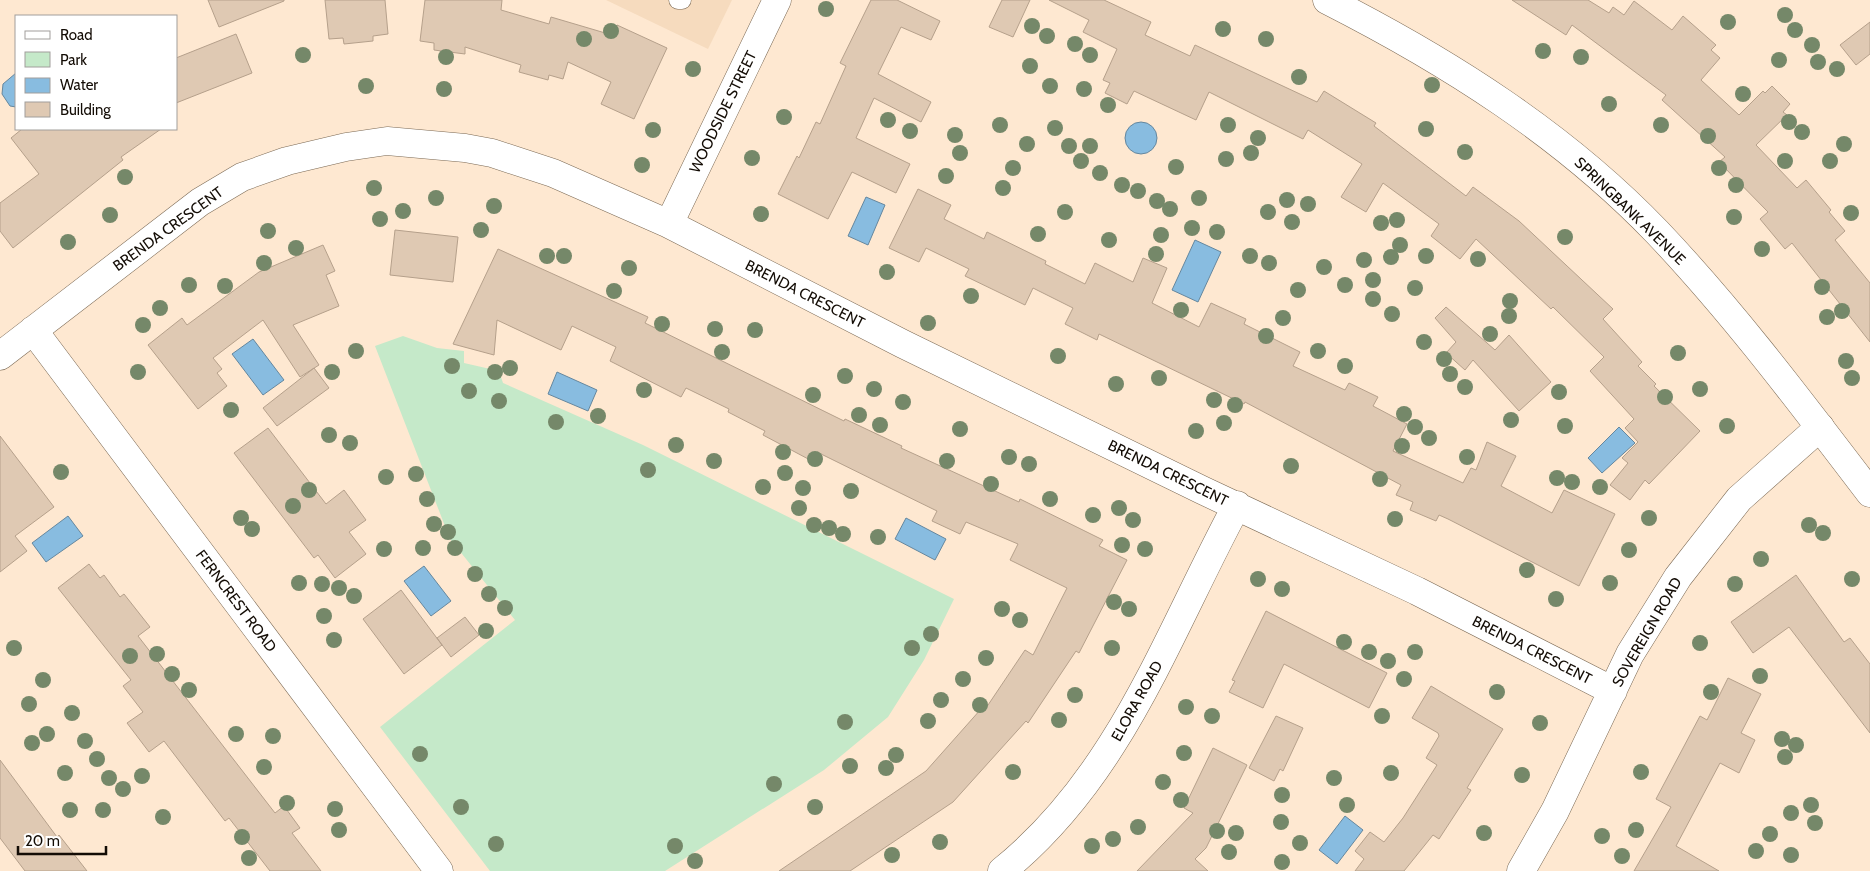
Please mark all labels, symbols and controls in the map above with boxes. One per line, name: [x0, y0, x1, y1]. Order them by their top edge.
legend: [15, 15, 178, 130]
text: Road: [60, 26, 93, 44]
street label: WOODSIDE STREET: [686, 48, 760, 176]
text: Park: [60, 51, 87, 69]
text: Water: [60, 76, 98, 94]
text: Building: [60, 101, 111, 119]
street label: SPRINGBANK AVENUE: [1571, 153, 1689, 269]
street label: BRENDA CRESCENT: [109, 183, 227, 275]
street label: BRENDA CRESCENT: [742, 256, 868, 332]
street label: BRENDA CRESCENT: [1105, 436, 1231, 510]
street label: FERNCREST ROAD: [192, 546, 280, 656]
street label: SOVEREIGN ROAD: [1608, 574, 1686, 690]
street label: BRENDA CRESCENT: [1469, 612, 1595, 688]
street label: ELORA ROAD: [1107, 658, 1167, 744]
scale bar: [18, 824, 105, 856]
text: 20 m: [25, 832, 60, 850]

